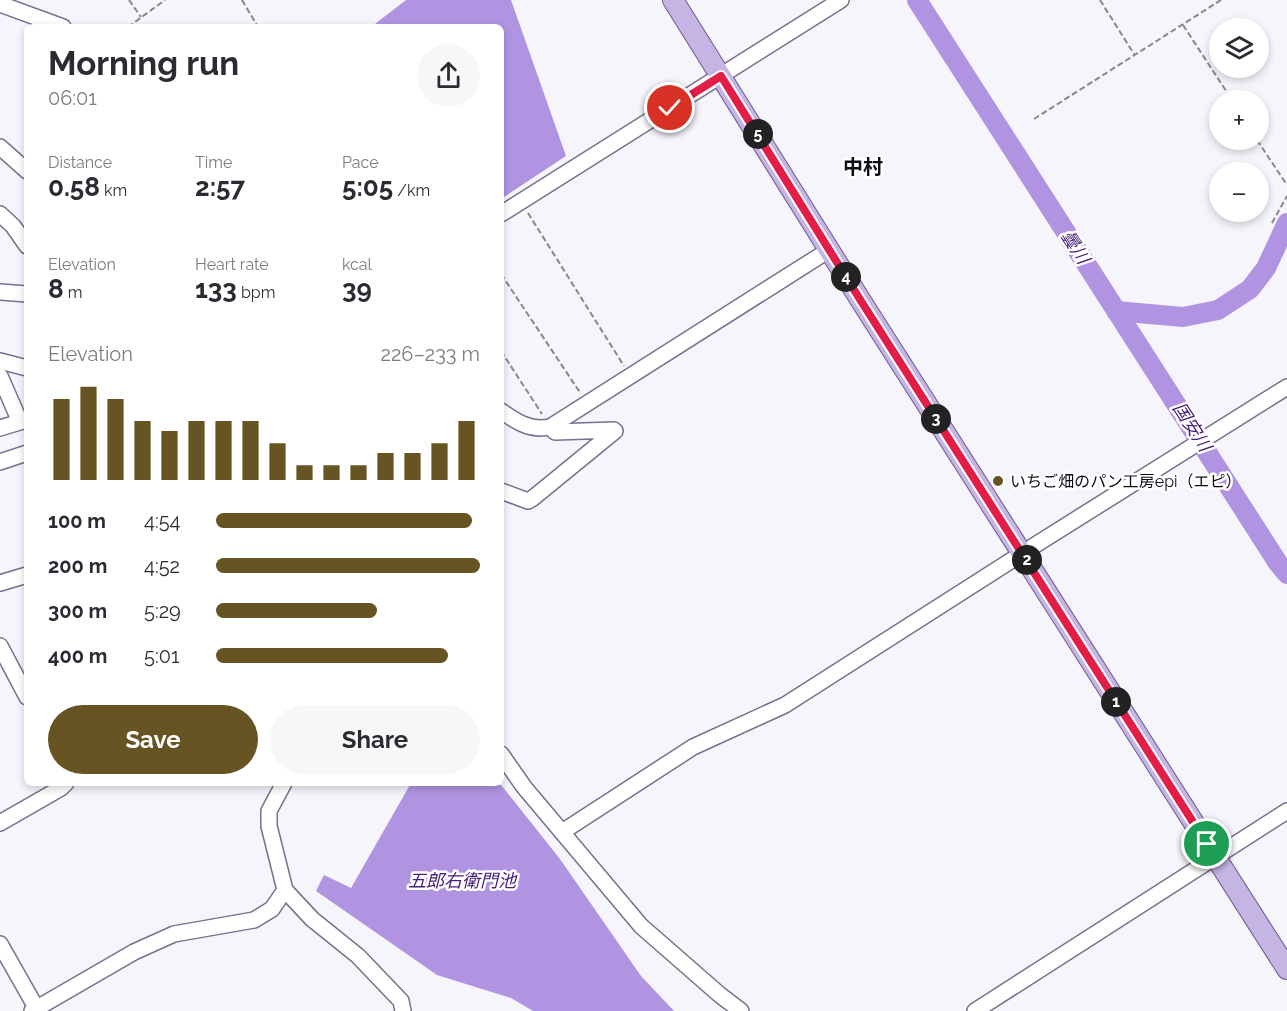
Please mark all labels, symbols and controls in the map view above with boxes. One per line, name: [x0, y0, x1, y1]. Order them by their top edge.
map controls: [1209, 18, 1269, 222]
button: layers: [1209, 18, 1269, 78]
text: Morning run: [48, 44, 239, 83]
button: share: [417, 44, 480, 107]
pin: [644, 82, 695, 133]
text: 06:01: [48, 86, 97, 110]
button: +: [1209, 90, 1269, 150]
icon: check: [653, 91, 686, 124]
pin: 5: [743, 119, 773, 149]
text: 5: [754, 124, 762, 143]
text: Distance: [48, 153, 112, 172]
text: Time: [195, 153, 232, 172]
text: Pace: [342, 153, 379, 172]
district label: 中村: [843, 155, 883, 179]
button: −: [1209, 162, 1269, 222]
text: 0.58: [48, 172, 100, 202]
text: 2:57: [195, 172, 245, 202]
text: 5:05: [342, 172, 393, 202]
text: km: [100, 181, 127, 200]
text: /km: [393, 181, 430, 200]
water label: 曇川: [1057, 226, 1095, 269]
text: Elevation: [48, 255, 116, 274]
text: Heart rate: [195, 255, 269, 274]
text: kcal: [342, 255, 372, 274]
pin: 4: [831, 262, 861, 292]
text: 4: [841, 267, 851, 286]
text: 8: [48, 274, 64, 304]
text: 133: [195, 274, 237, 304]
text: 39: [342, 274, 372, 304]
text: m: [64, 283, 83, 302]
text: bpm: [237, 283, 275, 302]
text: Elevation: [48, 342, 133, 366]
text: 226–233 m: [381, 342, 480, 366]
water label: 国安川: [1169, 398, 1217, 457]
pin: 3: [921, 404, 951, 434]
text: 3: [932, 409, 940, 428]
place label: いちご畑のパン工房epi（エピ）: [1010, 472, 1242, 491]
marker: いちご畑のパン工房epi（エピ）: [991, 474, 1005, 488]
text: 100 m: [48, 509, 106, 533]
text: 4:54: [144, 509, 181, 533]
pin: 2: [1012, 545, 1042, 575]
text: 2: [1022, 550, 1032, 569]
text: 200 m: [48, 554, 107, 578]
text: 4:52: [144, 554, 180, 578]
text: 300 m: [48, 599, 107, 623]
text: 5:29: [144, 599, 181, 623]
text: 400 m: [48, 644, 107, 668]
text: 5:01: [144, 644, 179, 668]
pin: 1: [1101, 687, 1131, 717]
text: 1: [1112, 692, 1120, 711]
button: Save: [48, 705, 258, 774]
button: Share: [270, 705, 480, 774]
pin: [1181, 818, 1232, 869]
icon: arrive: [1190, 827, 1223, 860]
water label: 五郎右衛門池: [408, 870, 518, 891]

